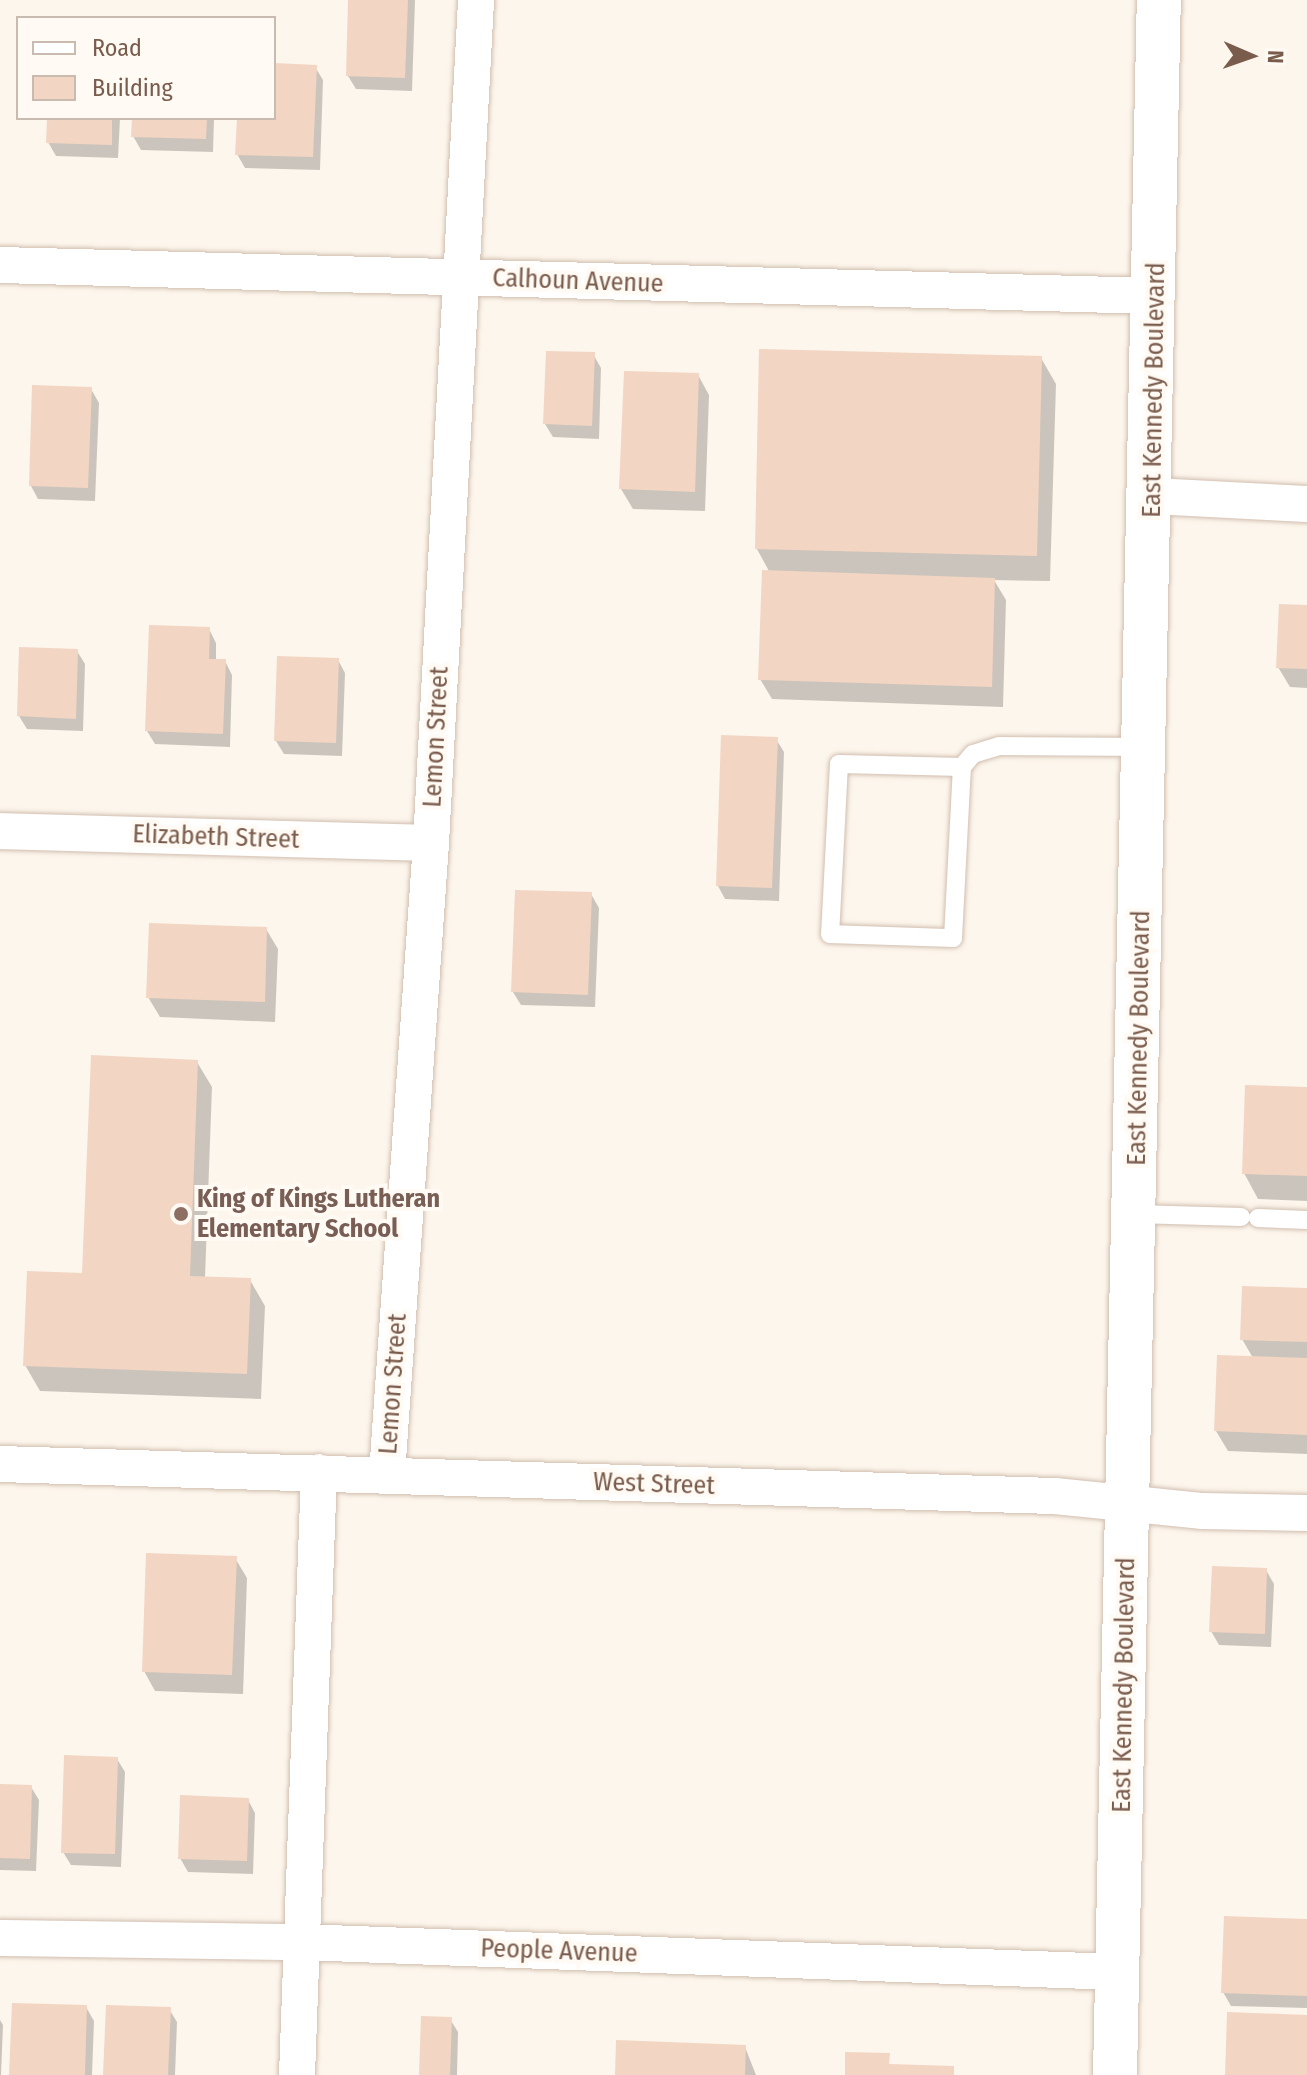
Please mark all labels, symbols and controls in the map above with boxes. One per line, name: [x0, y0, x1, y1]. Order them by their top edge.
legend: [16, 16, 276, 120]
north arrow: [1211, 16, 1291, 96]
text: Road: [92, 34, 142, 62]
text: N: [1262, 50, 1289, 64]
text: Building: [92, 74, 173, 102]
street label: Calhoun Avenue: [492, 262, 664, 300]
street label: East Kennedy Boulevard: [1136, 262, 1172, 518]
street label: Lemon Street: [417, 666, 455, 808]
street label: Elizabeth Street: [132, 818, 300, 856]
street label: East Kennedy Boulevard: [1121, 910, 1157, 1166]
place label: King of Kings Lutheran Elementary School: [197, 1183, 440, 1244]
marker: King of Kings Lutheran Elementary School: [172, 1205, 190, 1223]
street label: Lemon Street: [373, 1312, 413, 1456]
street label: West Street: [593, 1466, 715, 1502]
street label: East Kennedy Boulevard: [1106, 1557, 1142, 1813]
street label: People Avenue: [480, 1933, 638, 1969]

